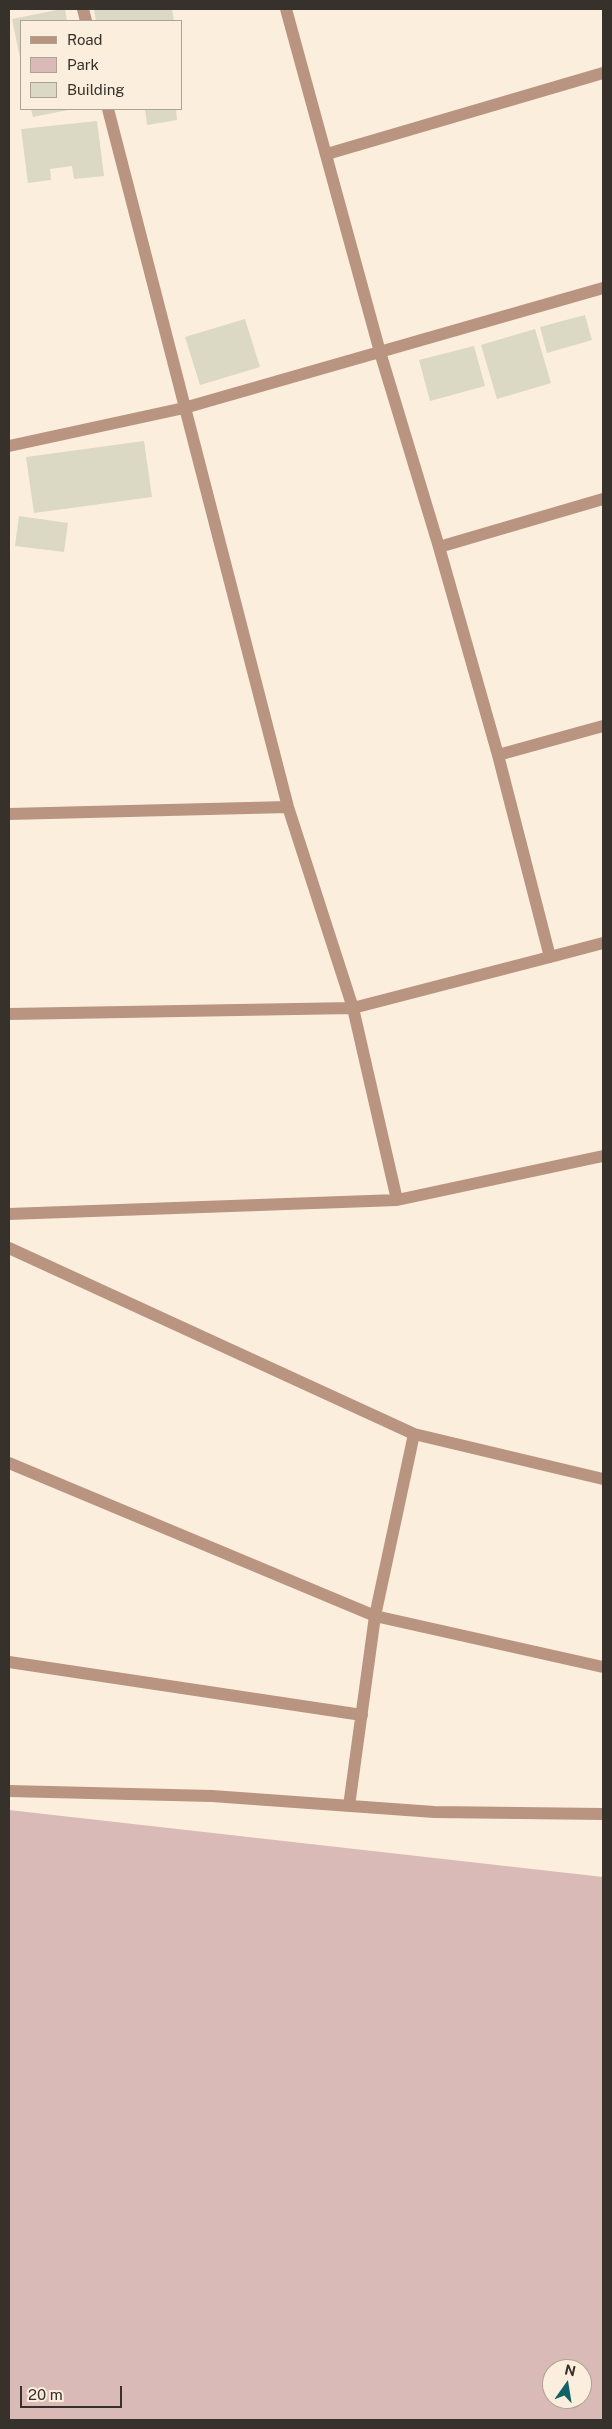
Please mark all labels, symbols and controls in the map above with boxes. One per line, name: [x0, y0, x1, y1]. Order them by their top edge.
legend: [20, 20, 182, 110]
text: Road: [67, 31, 103, 48]
text: Park: [67, 56, 99, 73]
text: Building: [67, 81, 125, 98]
north arrow: [542, 2359, 592, 2409]
text: N: [563, 2361, 577, 2379]
scale bar: [22, 2376, 125, 2408]
text: 20 m: [28, 2386, 63, 2403]

